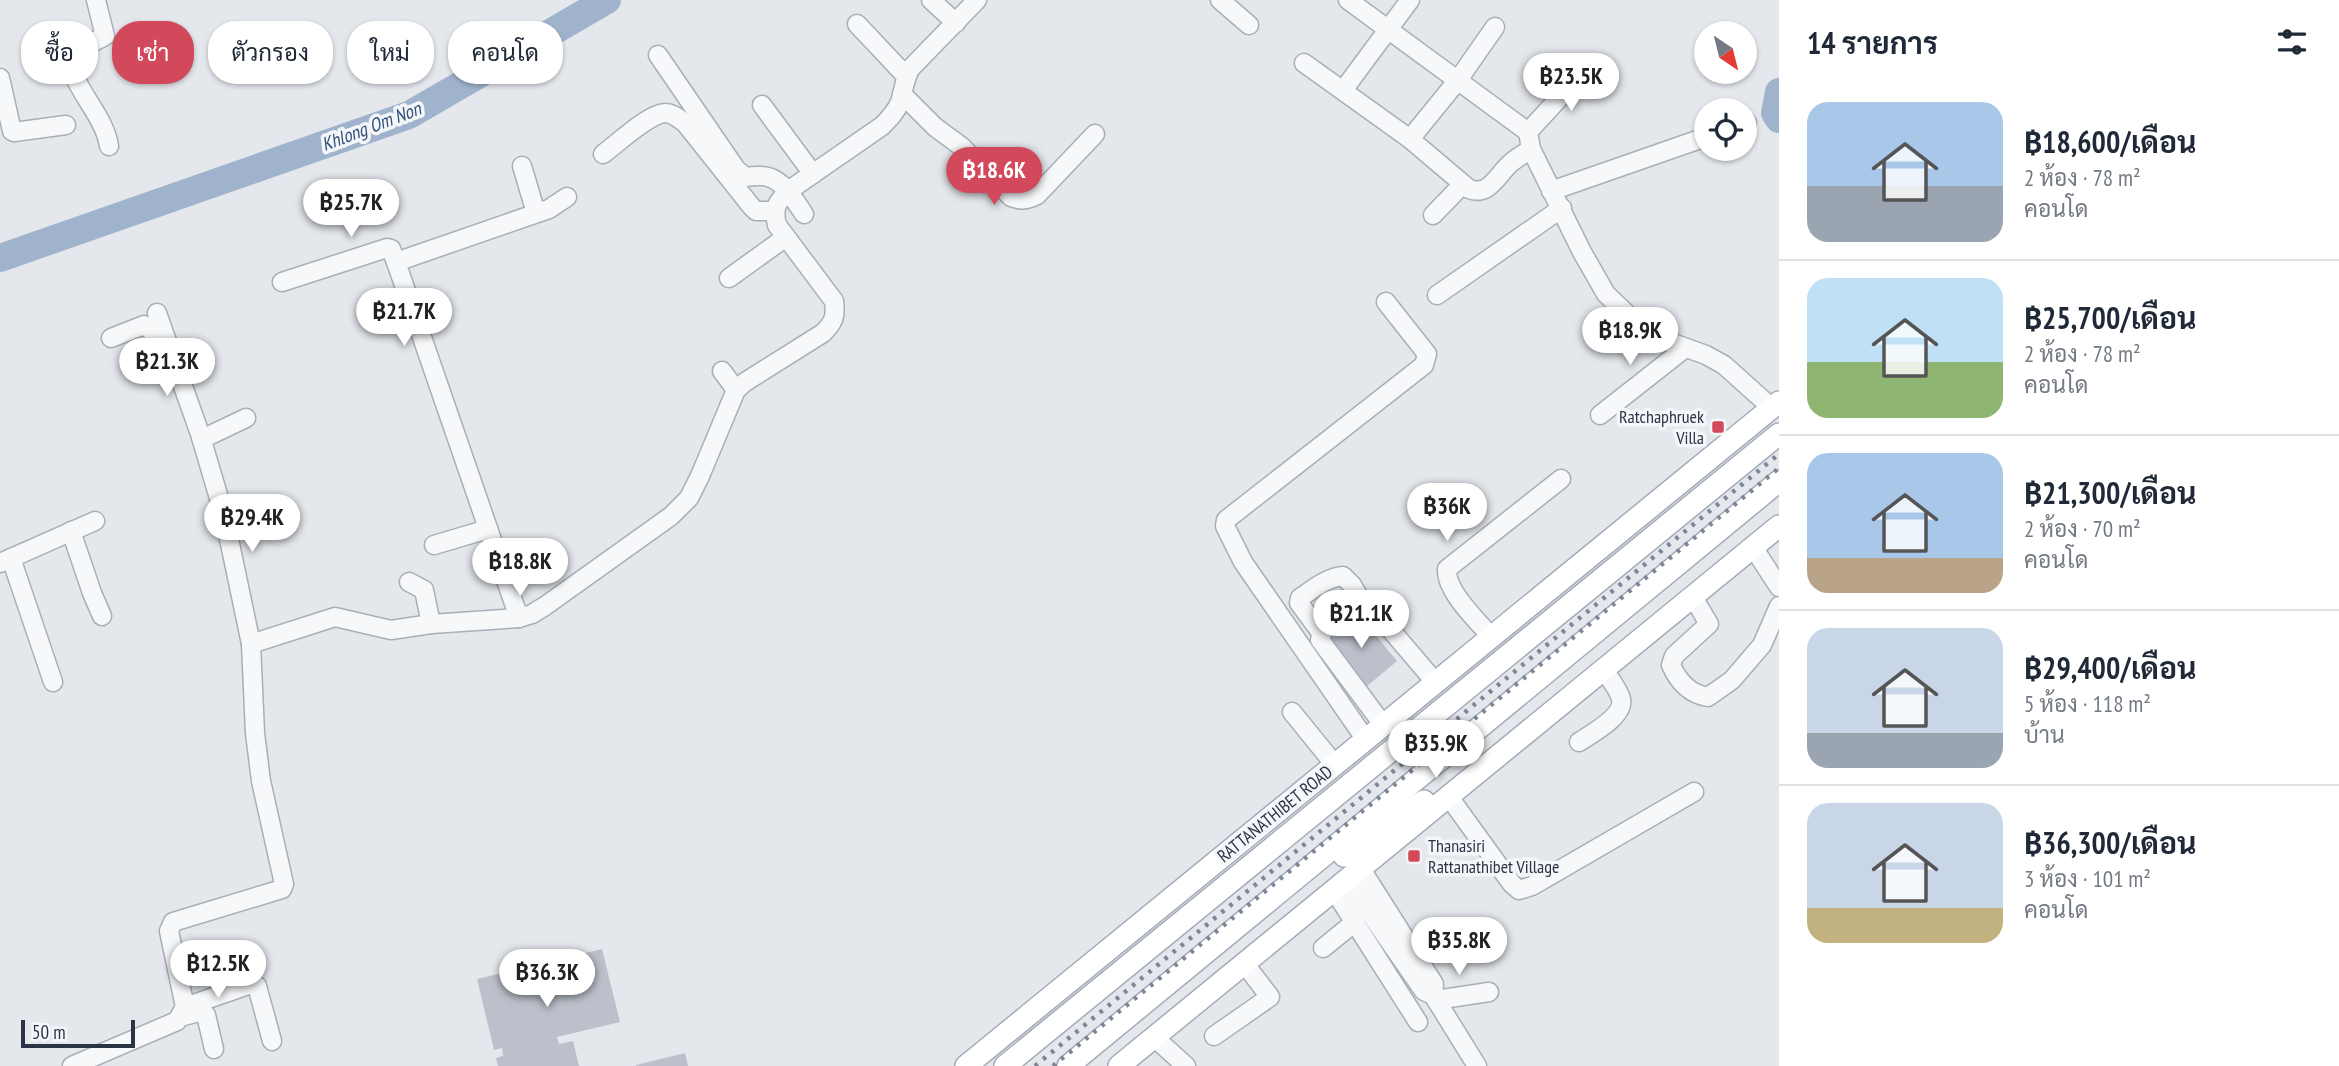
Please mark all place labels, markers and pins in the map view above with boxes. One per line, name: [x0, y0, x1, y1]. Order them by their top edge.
pin: ฿23.5K: [1514, 54, 1628, 113]
pin: ฿18.6K: [937, 148, 1051, 207]
pin: ฿25.7K: [294, 180, 408, 239]
pin: ฿21.7K: [347, 288, 461, 348]
pin: ฿18.9K: [1573, 308, 1687, 367]
pin: ฿21.3K: [110, 338, 224, 398]
place label: Ratchaphruek Villa: [1619, 405, 1704, 449]
marker: Ratchaphruek Villa: [1710, 419, 1726, 435]
pin: ฿36K: [1406, 484, 1488, 543]
pin: ฿29.4K: [195, 494, 309, 554]
pin: ฿18.8K: [463, 538, 577, 598]
pin: ฿21.1K: [1304, 590, 1418, 650]
pin: ฿35.9K: [1379, 720, 1493, 780]
place label: Thanasiri Rattanathibet Village: [1428, 834, 1559, 878]
marker: Thanasiri Rattanathibet Village: [1406, 848, 1422, 864]
pin: ฿35.8K: [1402, 918, 1516, 977]
pin: ฿12.5K: [161, 940, 275, 1000]
pin: ฿36.3K: [490, 950, 604, 1009]

